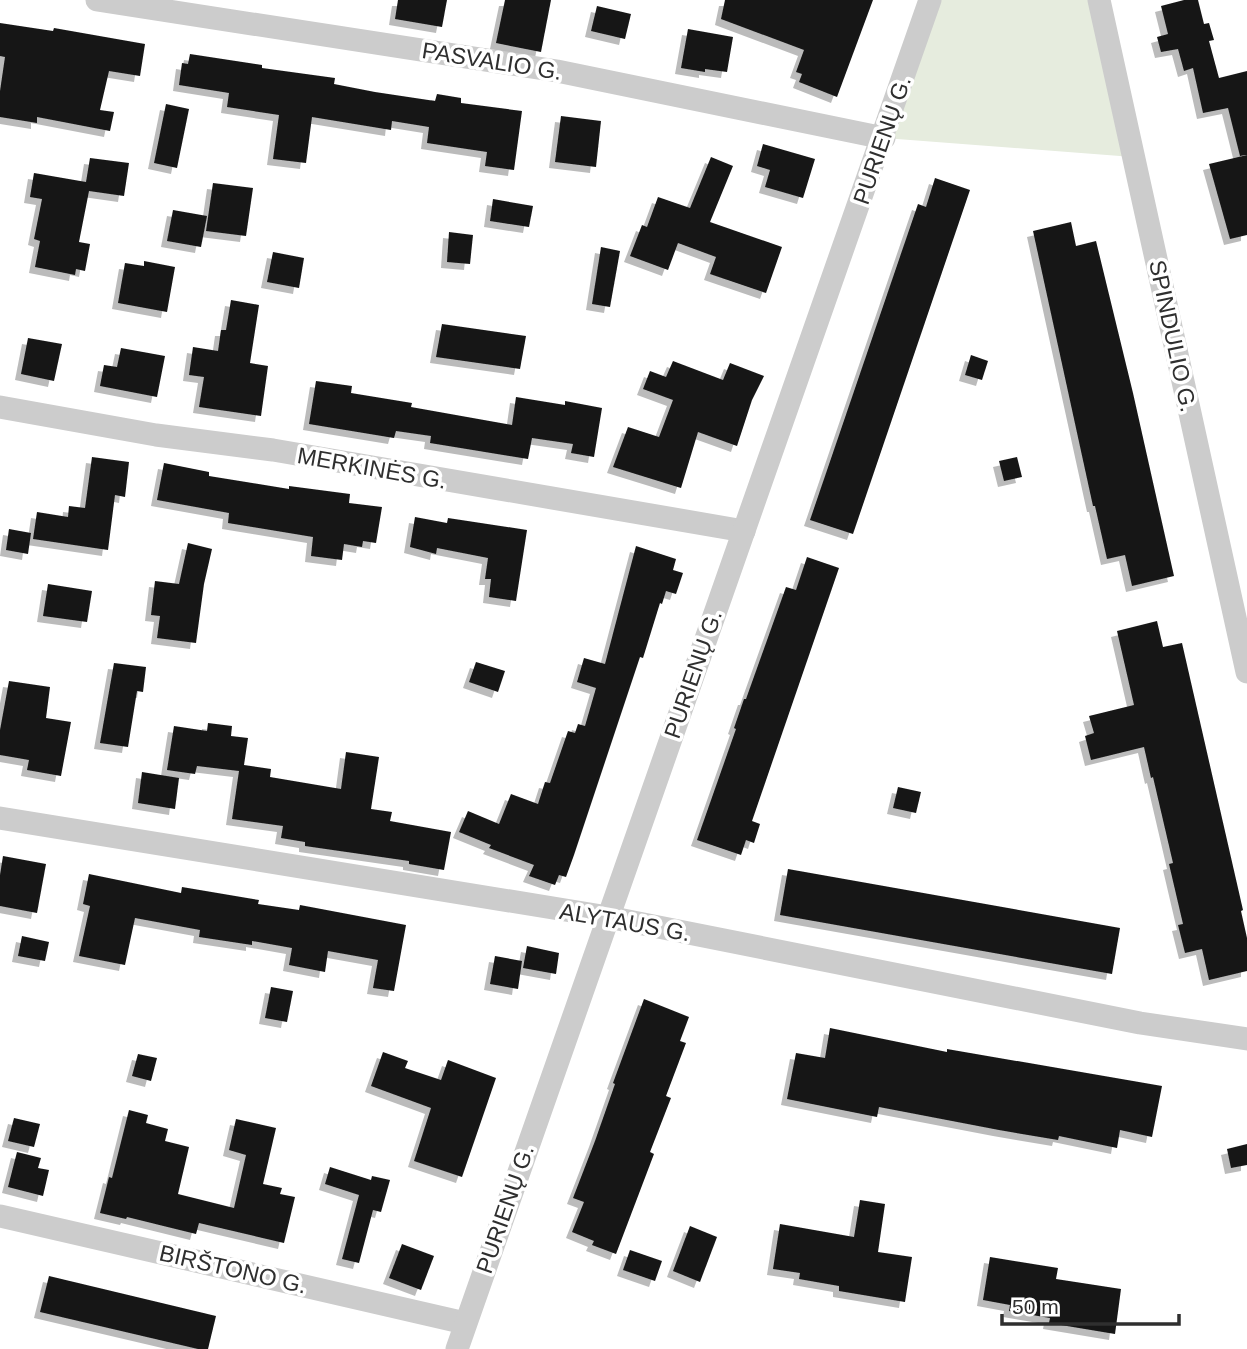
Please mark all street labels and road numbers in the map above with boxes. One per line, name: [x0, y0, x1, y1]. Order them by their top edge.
street label: PASVALIO G.: [420, 37, 564, 85]
street label: PURIENŲ G.: [848, 72, 916, 208]
street label: SPINDULIO G.: [1144, 258, 1202, 414]
street label: MERKINĖS G.: [295, 442, 449, 494]
street label: PURIENŲ G.: [659, 606, 727, 742]
street label: ALYTAUS G.: [558, 898, 692, 946]
street label: PURIENŲ G.: [471, 1141, 539, 1277]
street label: BIRŠTONO G.: [157, 1238, 309, 1299]

